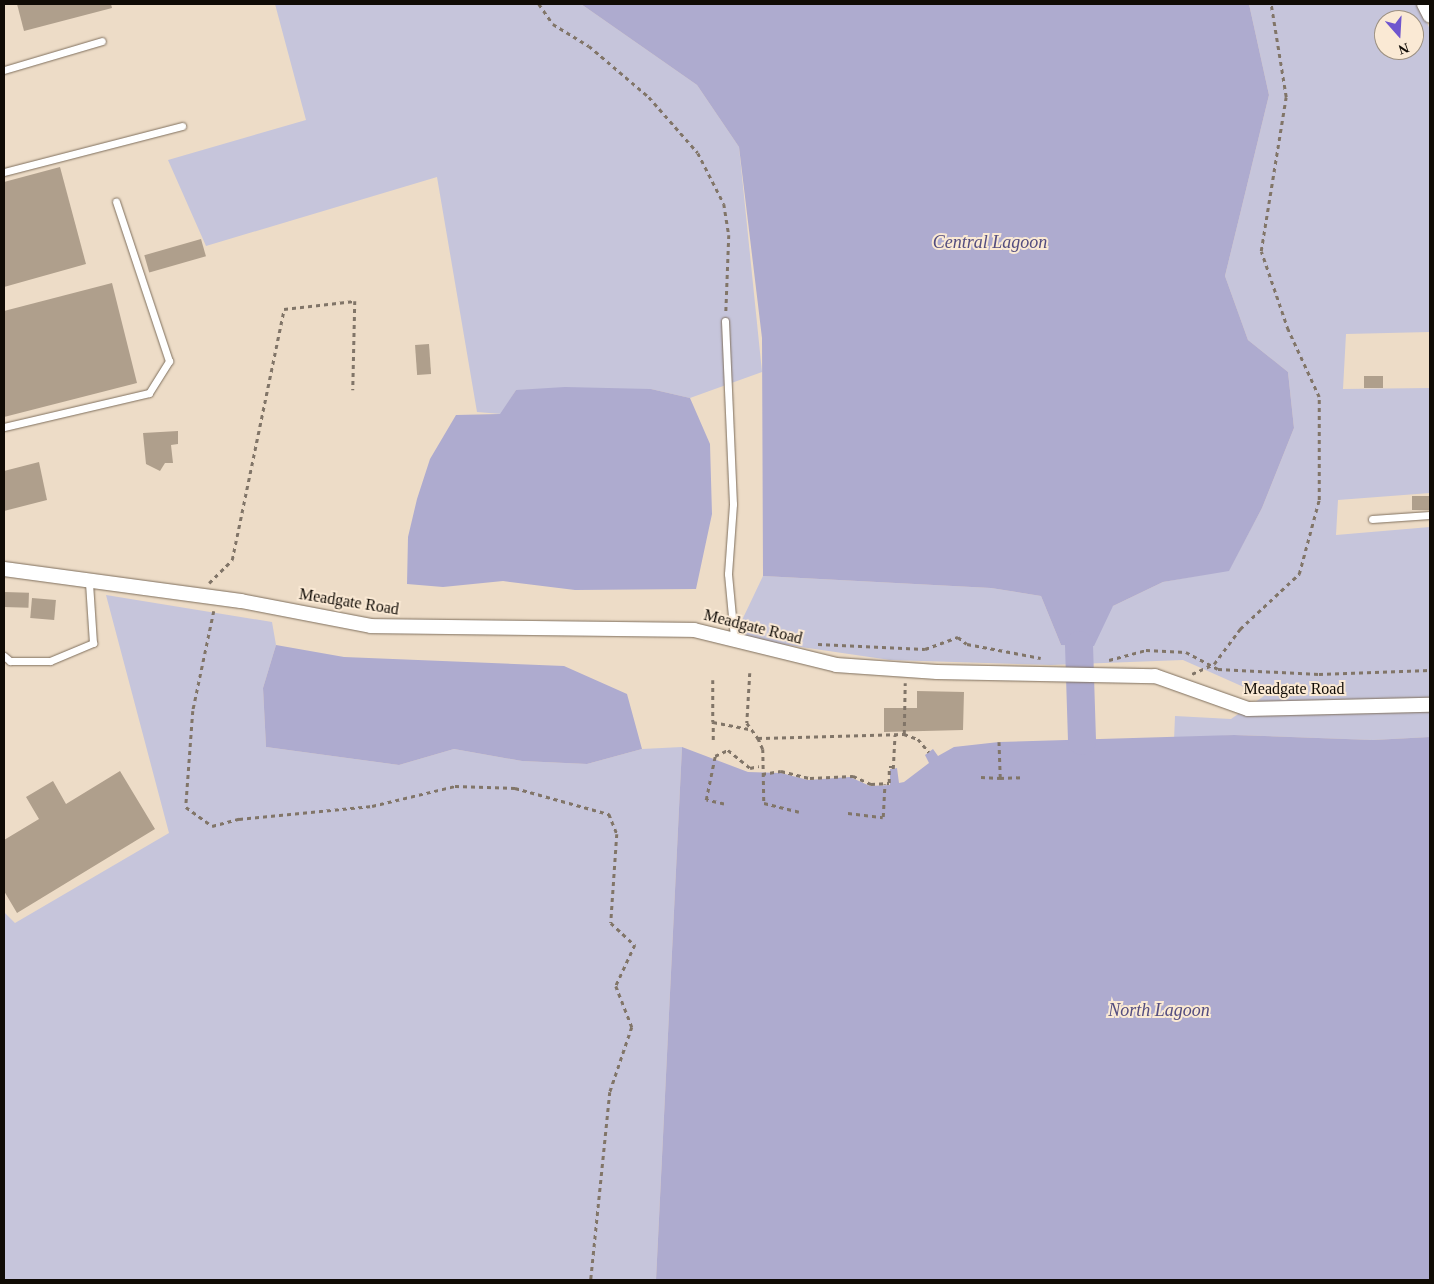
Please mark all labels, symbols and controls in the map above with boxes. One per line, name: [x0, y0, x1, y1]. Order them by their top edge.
north arrow: [1374, 10, 1424, 60]
text: N: [1396, 40, 1411, 57]
water label: Central Lagoon: [933, 231, 1047, 253]
street label: Meadgate Road: [298, 585, 400, 619]
street label: Meadgate Road: [702, 605, 804, 649]
street label: Meadgate Road: [1244, 679, 1344, 699]
water label: North Lagoon: [1108, 999, 1210, 1021]

